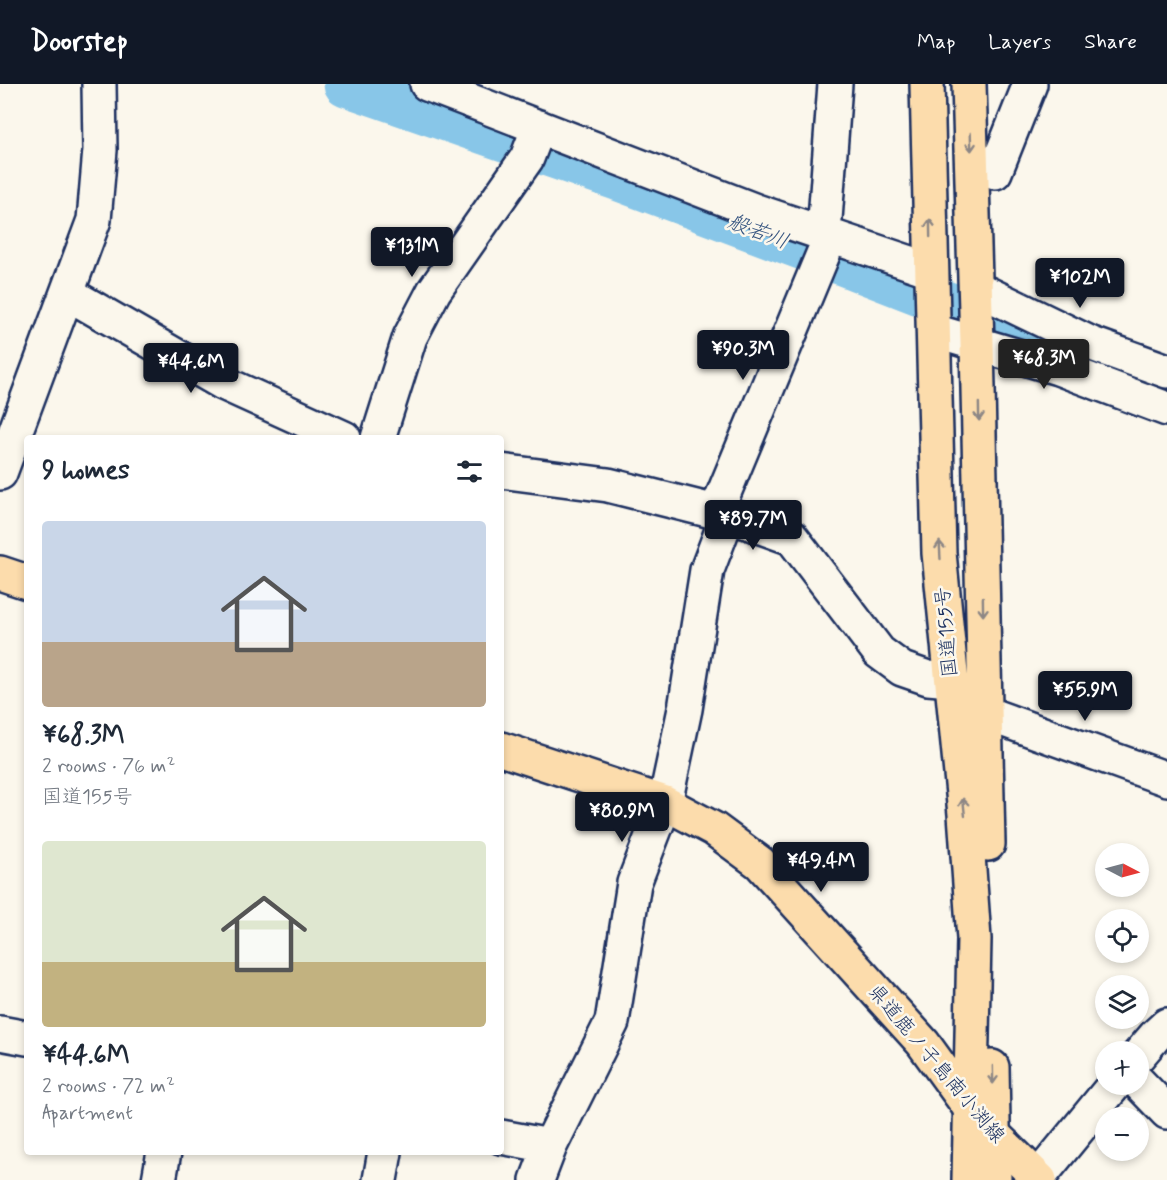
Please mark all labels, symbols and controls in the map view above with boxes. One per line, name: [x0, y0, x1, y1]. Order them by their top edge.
text: Doorstep: [30, 24, 128, 61]
text: Map: [917, 28, 955, 56]
text: Layers: [988, 28, 1051, 56]
text: Share: [1084, 28, 1137, 56]
one-way arrow: [965, 132, 977, 152]
water label: 般若川: [724, 208, 792, 256]
one-way arrow: [924, 218, 936, 238]
pin: ¥131M: [370, 227, 454, 278]
text: ¥131M: [385, 233, 439, 260]
pin: ¥102M: [1038, 258, 1122, 309]
text: ¥102M: [1049, 264, 1111, 291]
pin: ¥90.3M: [694, 330, 792, 381]
text: ¥90.3M: [711, 336, 775, 363]
pin: ¥68.3M: [995, 339, 1093, 390]
pin: ¥44.6M: [142, 343, 240, 394]
text: ¥68.3M: [1012, 345, 1076, 372]
text: ¥44.6M: [157, 349, 225, 376]
one-way arrow: [973, 402, 985, 422]
text: 9 homes: [42, 454, 130, 488]
icon: filters: [453, 455, 486, 488]
pin: ¥89.7M: [704, 500, 802, 551]
text: ¥89.7M: [719, 506, 787, 533]
one-way arrow: [934, 541, 945, 561]
icon: home: [210, 560, 318, 668]
street label: 国道155号: [930, 586, 964, 678]
one-way arrow: [977, 597, 989, 617]
pin: ¥55.9M: [1036, 671, 1134, 722]
text: ¥55.9M: [1052, 677, 1118, 704]
text: ¥68.3M: [42, 719, 125, 753]
text: 2 rooms · 76 m²: [42, 753, 175, 780]
text: 国道155号: [42, 784, 133, 811]
pin: ¥80.9M: [573, 792, 671, 843]
text: ¥80.9M: [589, 798, 655, 825]
one-way arrow: [958, 798, 969, 817]
pin: ¥49.4M: [772, 842, 870, 893]
north arrow: [1095, 843, 1149, 897]
map controls: [1095, 843, 1149, 1161]
text: ¥49.4M: [787, 848, 855, 875]
icon: home: [210, 880, 318, 988]
button: locate: [1095, 909, 1149, 963]
button: layers: [1095, 975, 1149, 1029]
street label: 県道鹿ノ子島南小渕線: [861, 979, 1011, 1149]
text: ¥44.6M: [42, 1039, 129, 1073]
button: +: [1095, 1041, 1149, 1095]
one-way arrow: [987, 1065, 998, 1085]
text: 2 rooms · 72 m²: [42, 1073, 175, 1100]
text: Apartment: [42, 1100, 133, 1127]
button: −: [1095, 1107, 1149, 1161]

